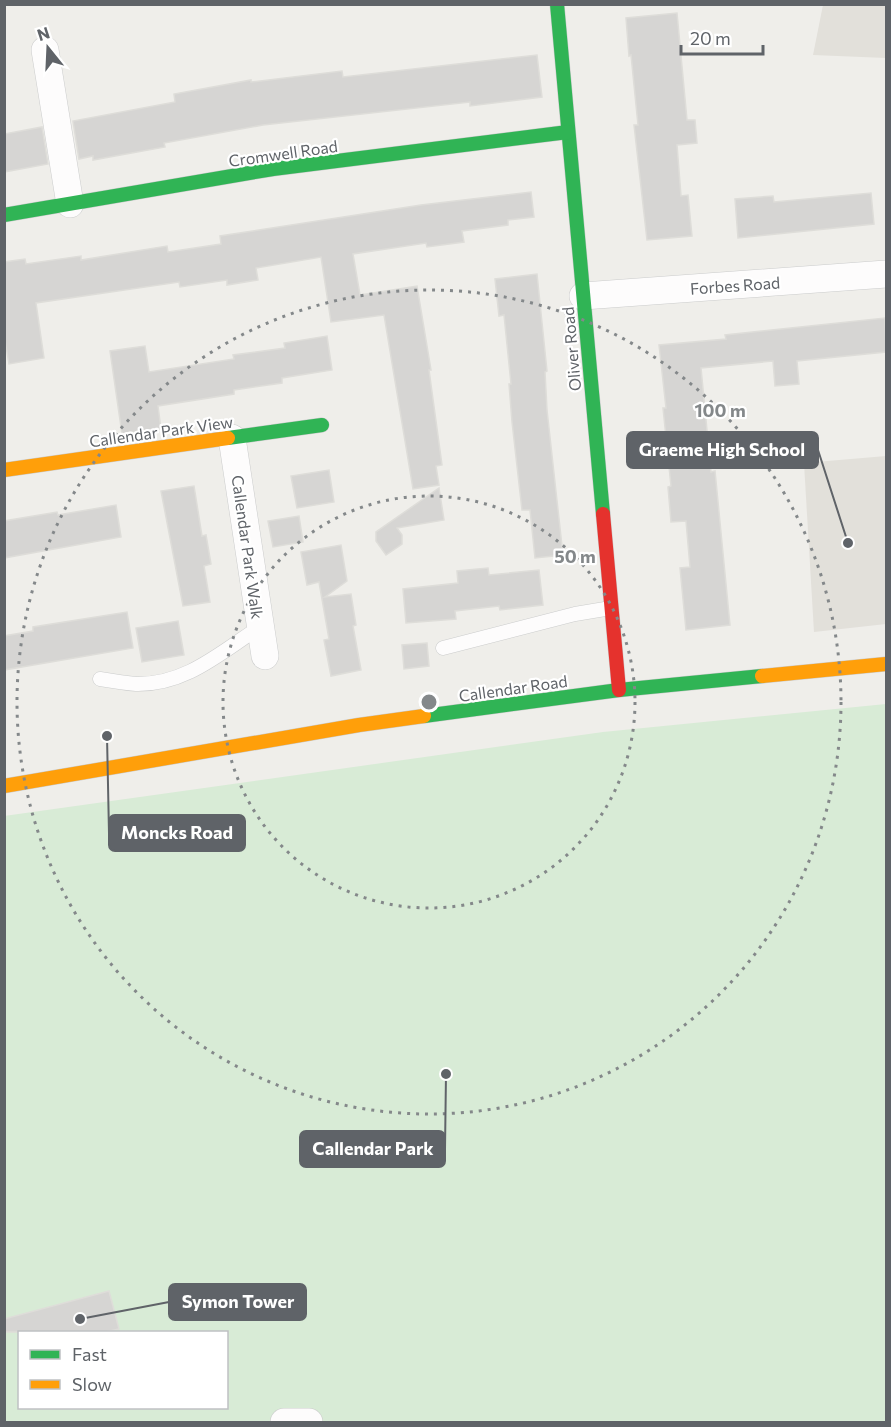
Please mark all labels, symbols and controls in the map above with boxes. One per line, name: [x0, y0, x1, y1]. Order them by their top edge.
north arrow: [18, 18, 78, 78]
scale bar: [681, 18, 764, 56]
text: N: [35, 22, 52, 44]
text: 20 m: [690, 27, 731, 49]
street label: Cromwell Road: [227, 136, 339, 170]
street label: Forbes Road: [689, 272, 781, 298]
street label: Oliver Road: [558, 306, 584, 392]
text: 100 m: [694, 399, 746, 421]
street label: Callendar Park View: [88, 411, 234, 450]
callout: Graeme High School: [627, 432, 818, 468]
text: Graeme High School: [639, 438, 805, 460]
street label: Callendar Park Walk: [228, 474, 268, 621]
text: 50 m: [554, 545, 596, 567]
street label: Callendar Road: [457, 671, 569, 705]
centre of rings: [419, 692, 439, 712]
callout: Moncks Road: [109, 815, 245, 851]
text: Moncks Road: [121, 821, 233, 843]
callout: Callendar Park: [300, 1131, 445, 1167]
text: Callendar Park: [312, 1137, 434, 1159]
callout: Symon Tower: [169, 1284, 306, 1320]
text: Symon Tower: [182, 1290, 295, 1312]
legend: [18, 1331, 228, 1409]
text: Fast: [72, 1343, 107, 1365]
text: Slow: [72, 1373, 112, 1395]

